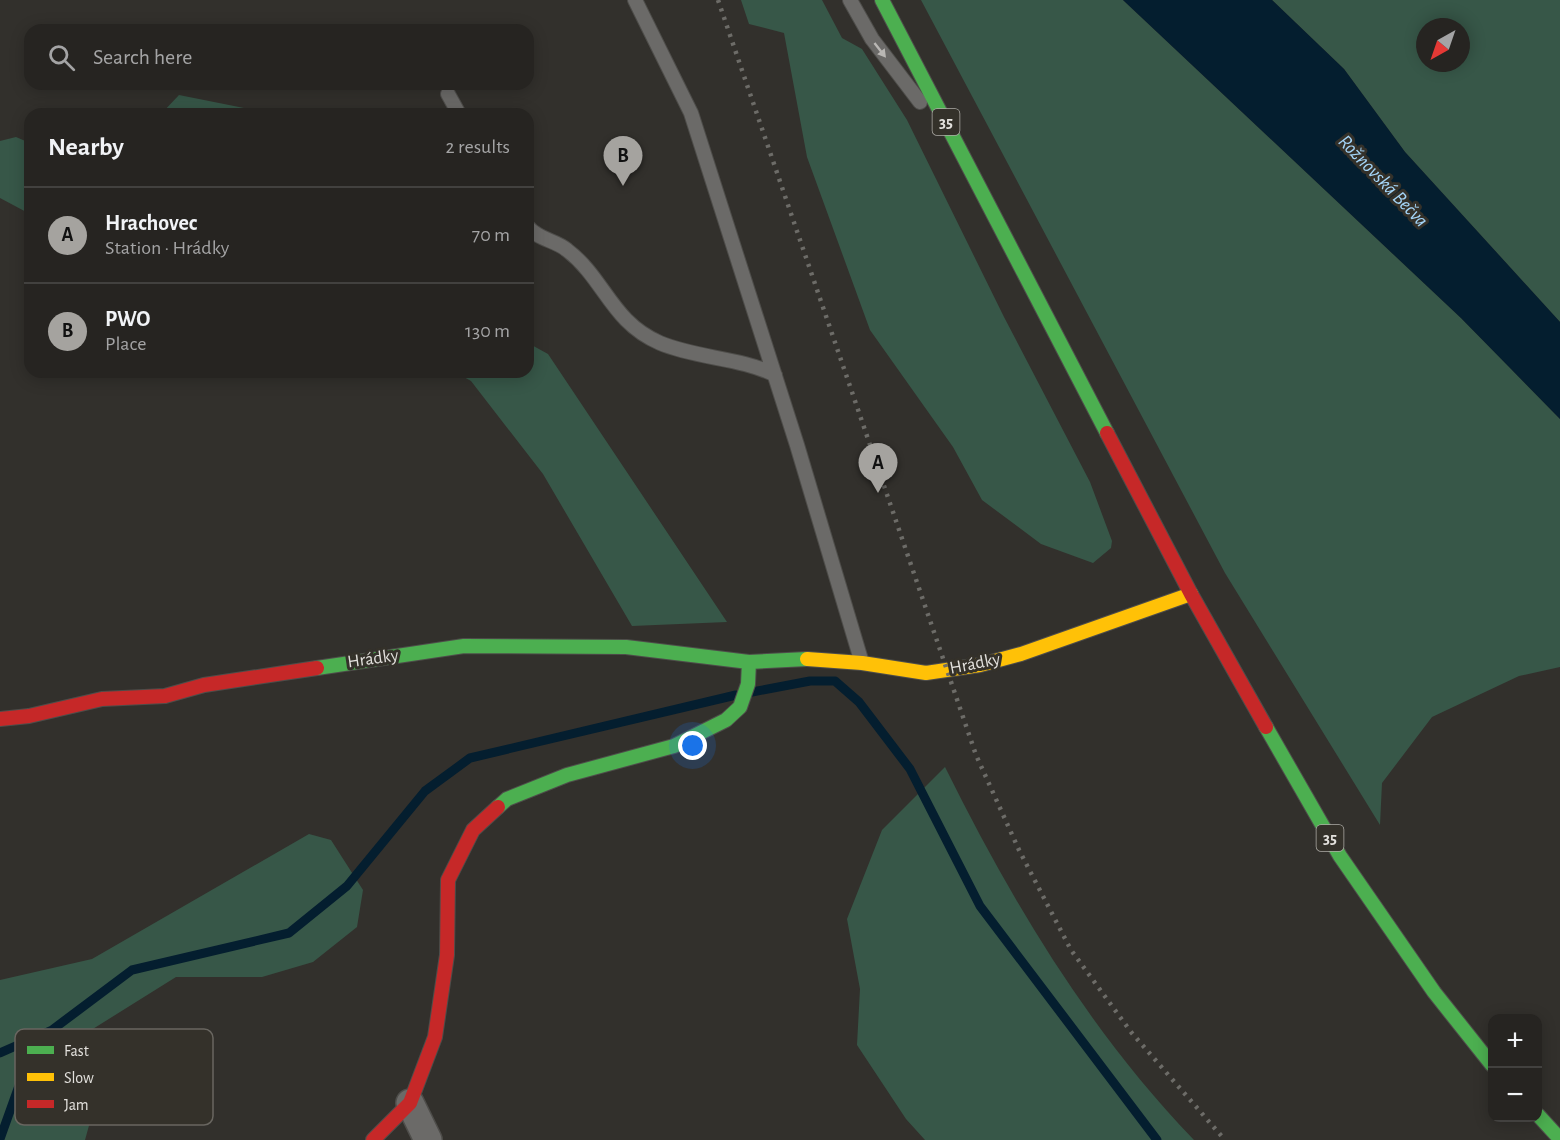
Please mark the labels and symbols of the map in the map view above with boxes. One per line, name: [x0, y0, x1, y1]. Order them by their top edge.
north arrow: [1416, 18, 1470, 72]
one-way arrow: [873, 42, 886, 58]
road number: 35: [932, 109, 960, 135]
water label: Rožnovská Bečva: [1334, 131, 1432, 231]
pin: B: [604, 136, 642, 186]
pin: A: [858, 444, 898, 493]
street label: Hrádky: [346, 646, 400, 671]
street label: Hrádky: [948, 650, 1002, 678]
your location: [678, 731, 707, 760]
road number: 35: [1316, 825, 1344, 851]
legend: [15, 1029, 213, 1125]
text: Fast: [64, 1043, 89, 1059]
text: Slow: [64, 1070, 94, 1086]
text: Jam: [64, 1097, 89, 1113]

